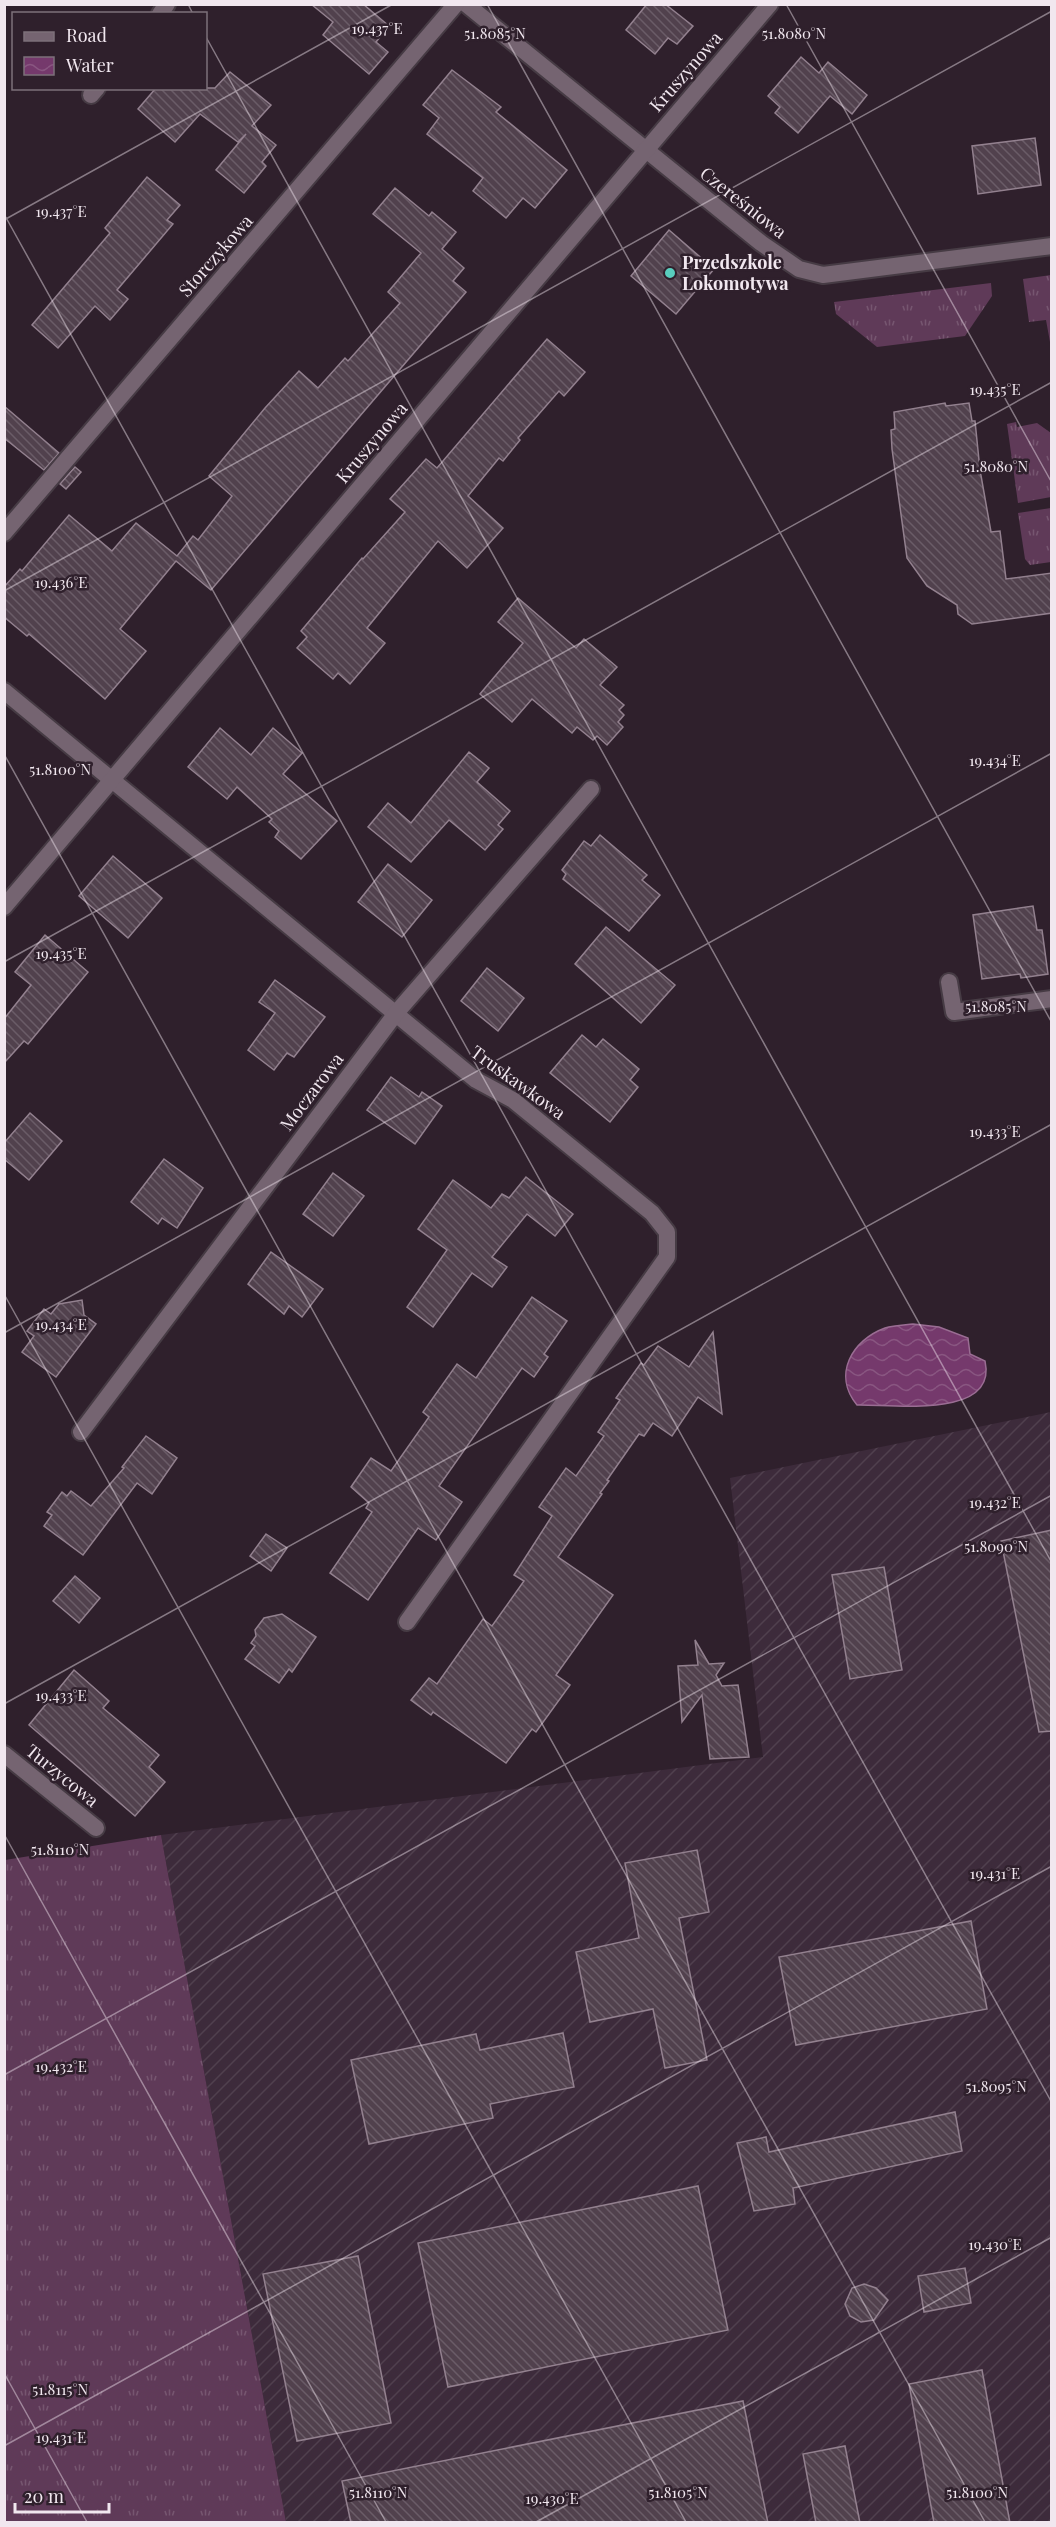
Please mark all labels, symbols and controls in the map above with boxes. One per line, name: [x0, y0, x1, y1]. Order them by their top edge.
legend: [12, 12, 207, 90]
text: 19.437°E: [351, 18, 403, 38]
text: Road: [66, 23, 107, 47]
text: 51.8085°N: [464, 23, 526, 43]
text: 51.8080°N: [762, 23, 827, 43]
street label: Kruszynowa: [644, 26, 727, 117]
text: Water: [65, 53, 114, 77]
street label: Czereśniowa: [696, 161, 792, 243]
text: 19.437°E: [35, 201, 87, 221]
street label: Storczykowa: [173, 209, 258, 301]
place label: Przedszkole Lokomotywa: [682, 250, 789, 295]
marker: Przedszkole Lokomotywa: [663, 266, 677, 280]
text: 19.435°E: [969, 379, 1021, 399]
street label: Kruszynowa: [330, 397, 412, 488]
text: 51.8080°N: [964, 456, 1029, 476]
text: 19.436°E: [35, 572, 87, 592]
text: 19.434°E: [969, 750, 1021, 770]
text: 51.8100°N: [29, 759, 91, 779]
text: 19.435°E: [35, 943, 87, 963]
text: 51.8085°N: [965, 996, 1027, 1016]
street label: Truskawkowa: [466, 1040, 571, 1125]
street label: Moczarowa: [274, 1048, 348, 1135]
text: 19.433°E: [969, 1121, 1021, 1141]
text: 19.434°E: [35, 1314, 87, 1334]
text: 19.432°E: [969, 1492, 1021, 1512]
text: 51.8090°N: [964, 1536, 1028, 1556]
text: 19.433°E: [35, 1685, 87, 1705]
street label: Turzycowa: [21, 1738, 104, 1812]
text: 51.8110°N: [31, 1839, 90, 1859]
text: 19.431°E: [970, 1863, 1020, 1883]
text: 19.432°E: [35, 2056, 87, 2076]
text: 51.8095°N: [965, 2076, 1027, 2096]
text: 19.430°E: [968, 2234, 1022, 2254]
text: 51.8115°N: [32, 2379, 88, 2399]
text: 19.431°E: [36, 2427, 86, 2447]
scale bar: [15, 2476, 110, 2514]
text: 51.8110°N: [349, 2482, 408, 2502]
text: 51.8105°N: [648, 2482, 708, 2502]
text: 51.8100°N: [946, 2482, 1008, 2502]
text: 20 m: [24, 2484, 64, 2508]
text: 19.430°E: [525, 2488, 579, 2508]

